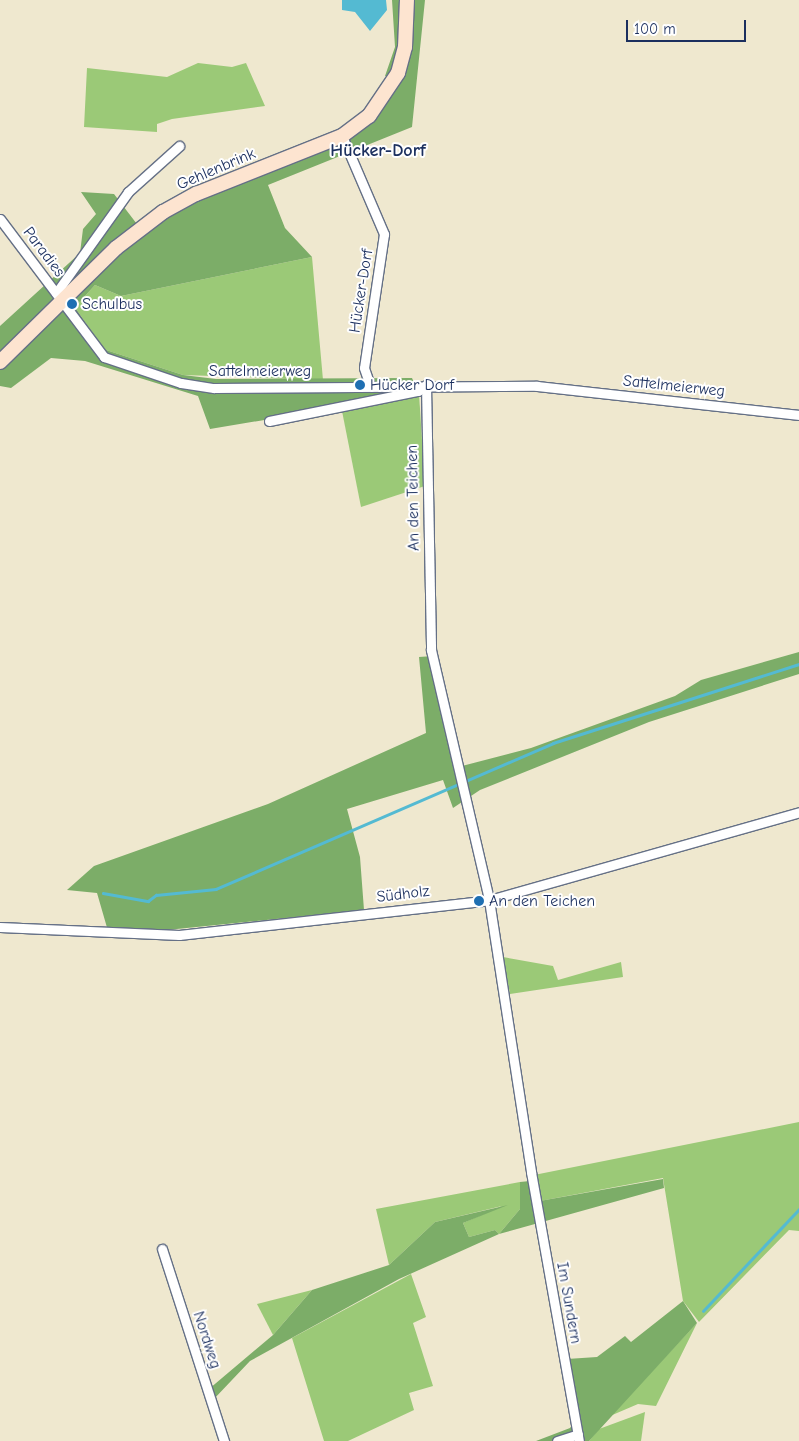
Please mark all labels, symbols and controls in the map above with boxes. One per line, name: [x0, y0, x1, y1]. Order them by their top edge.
scale bar: [629, 10, 749, 42]
text: 100 m: [634, 20, 676, 38]
district label: Hücker-Dorf: [330, 140, 426, 162]
street label: Gehlenbrink: [174, 144, 258, 194]
street label: Paradies: [19, 223, 69, 281]
street label: Hücker-Dorf: [345, 248, 377, 334]
place label: Schulbus: [82, 294, 142, 314]
marker: Schulbus: [66, 298, 78, 310]
street label: Sattelmeierweg: [209, 361, 311, 381]
street label: Sattelmeierweg: [622, 371, 726, 401]
place label: Hücker Dorf: [370, 375, 454, 395]
marker: Hücker Dorf: [354, 379, 366, 391]
street label: An den Teichen: [402, 445, 424, 551]
street label: Südholz: [376, 881, 430, 907]
place label: An den Teichen: [489, 891, 595, 911]
marker: An den Teichen: [473, 895, 485, 907]
street label: Im Sundern: [552, 1261, 586, 1345]
street label: Nordweg: [189, 1309, 225, 1371]

